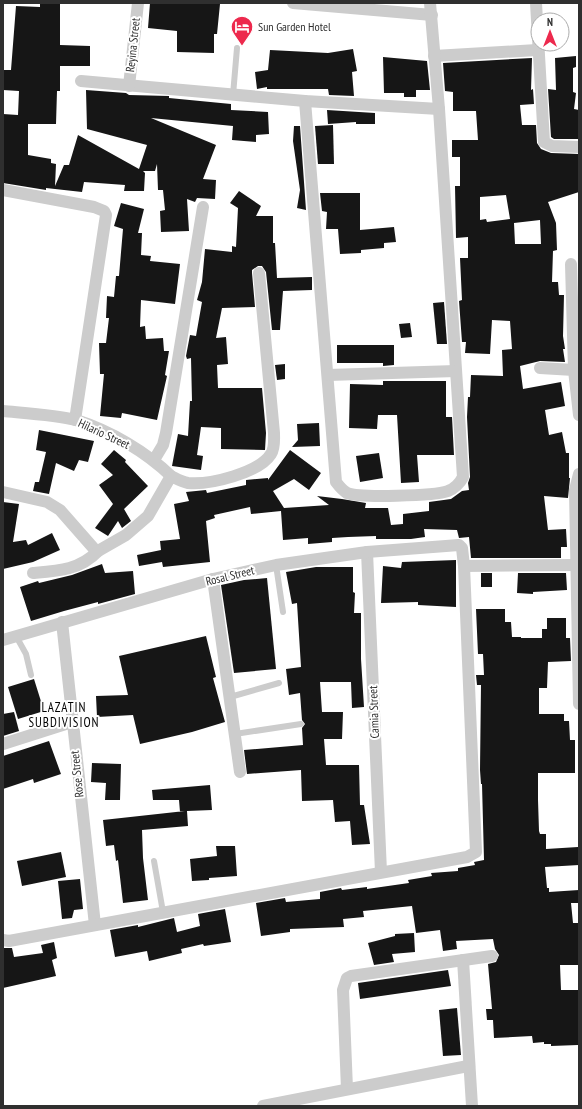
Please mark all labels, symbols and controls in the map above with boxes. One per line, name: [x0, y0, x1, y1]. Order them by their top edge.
north arrow: [530, 12, 570, 52]
hotel icon: Sun Garden Hotel: [229, 14, 255, 47]
text: N: [547, 15, 553, 29]
street label: Reyina Street: [122, 16, 143, 73]
place label: Sun Garden Hotel: [258, 19, 331, 34]
street label: Hilario Street: [76, 415, 133, 452]
street label: Rosal Street: [204, 562, 256, 589]
street label: Camia Street: [365, 685, 382, 739]
district label: LAZATIN SUBDIVISION: [28, 699, 100, 731]
street label: Rose Street: [67, 749, 86, 798]

